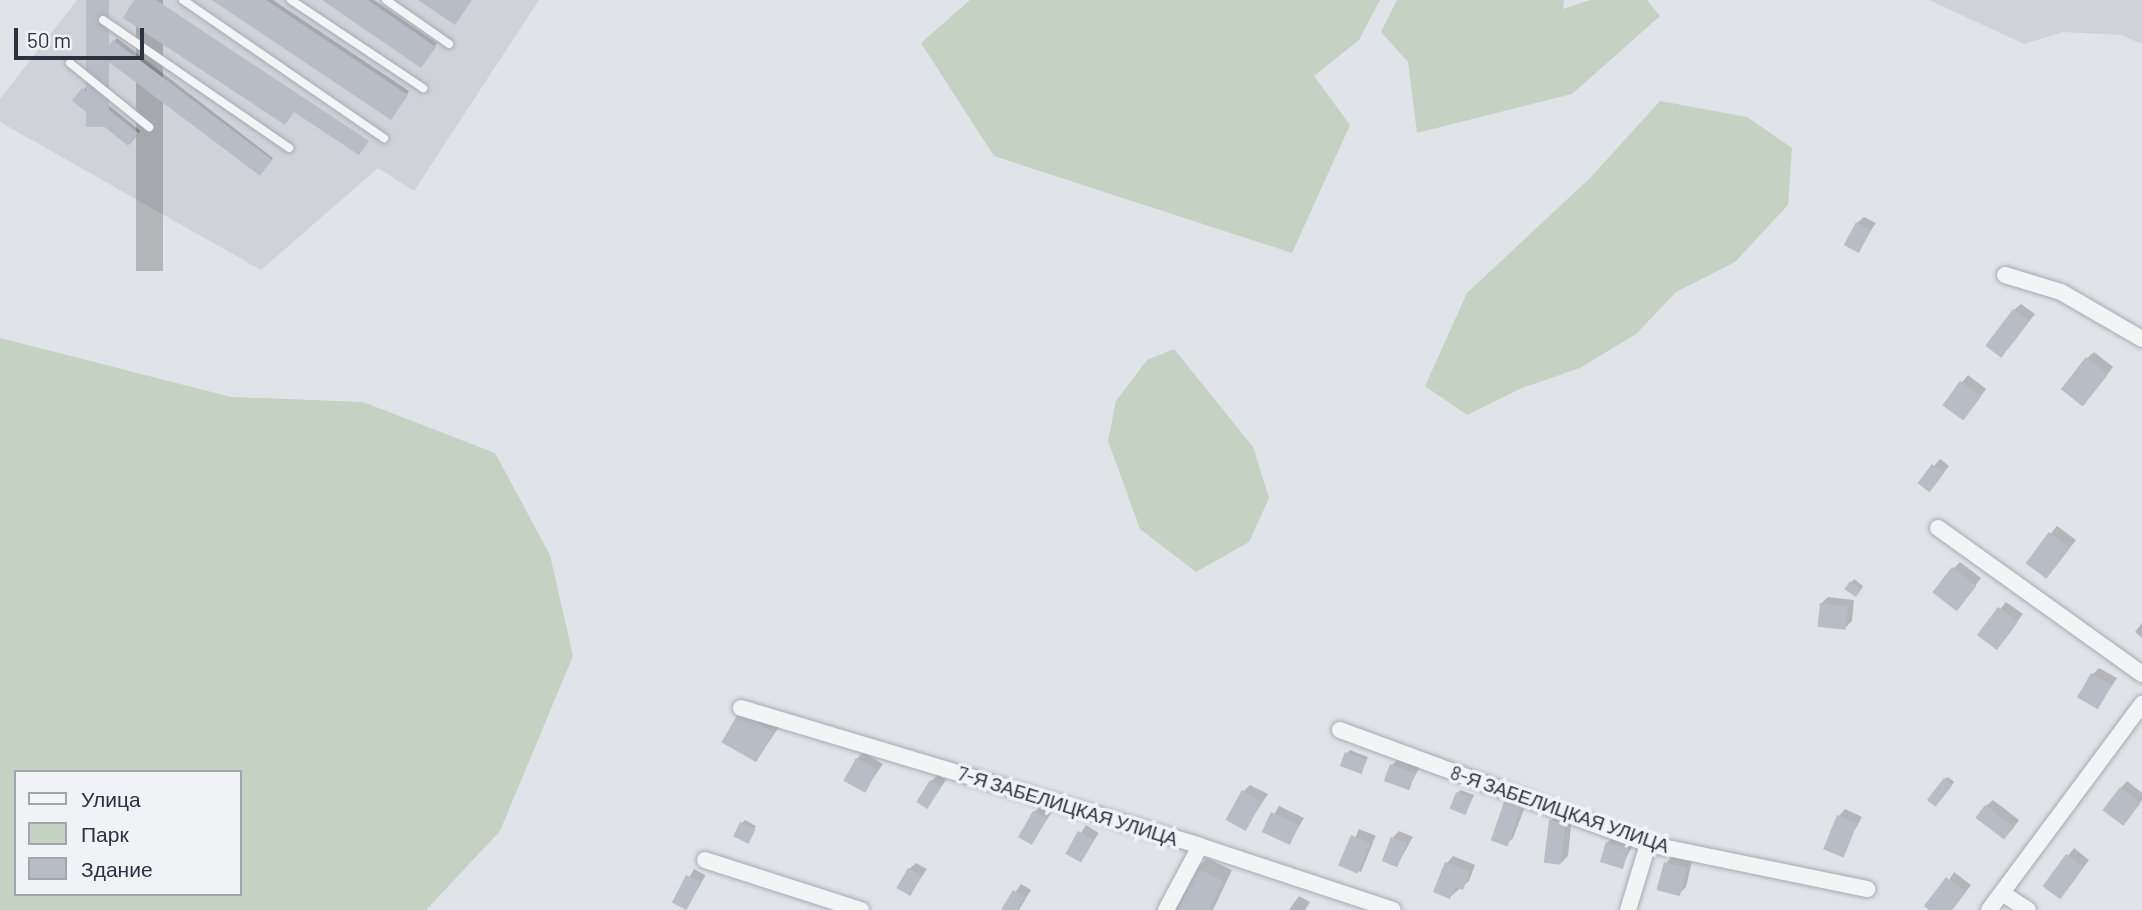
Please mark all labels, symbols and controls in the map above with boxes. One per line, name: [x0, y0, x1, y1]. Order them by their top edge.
scale bar: [18, 14, 147, 58]
text: 50 m: [27, 27, 71, 52]
street label: 8-Я ЗАБЕЛИЦКАЯ УЛИЦА: [1448, 761, 1672, 857]
street label: 7-Я ЗАБЕЛИЦКАЯ УЛИЦА: [955, 762, 1181, 850]
legend: [14, 770, 242, 896]
text: Улица: [81, 786, 141, 811]
text: Парк: [81, 821, 129, 846]
text: Здание: [81, 856, 153, 881]

